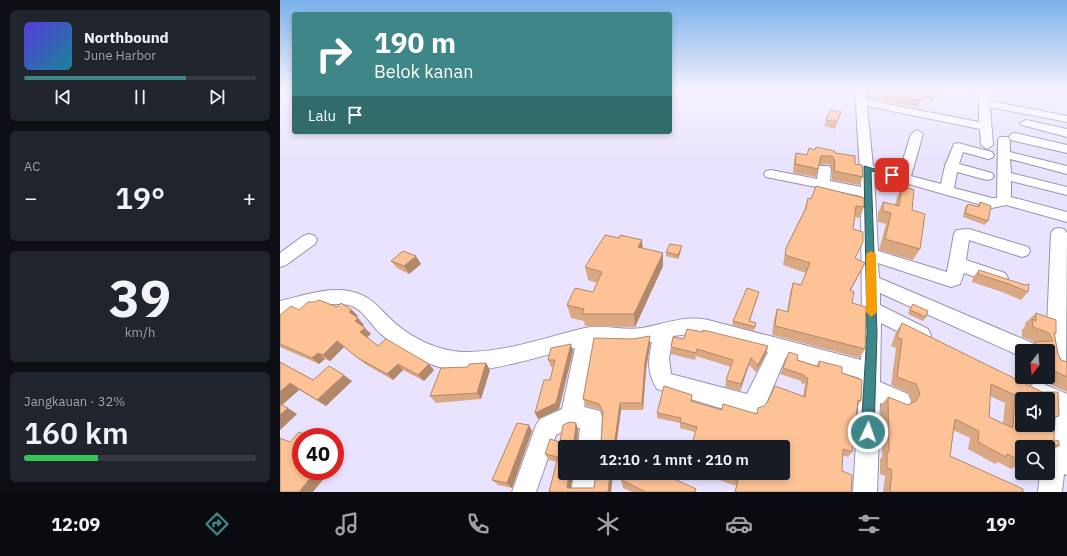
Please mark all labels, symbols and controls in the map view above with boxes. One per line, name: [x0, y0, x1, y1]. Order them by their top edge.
text: 190 m: [374, 24, 456, 61]
text: Northbound: [84, 28, 169, 47]
icon: right: [308, 28, 360, 80]
text: June Harbor: [84, 47, 156, 64]
text: Belok kanan: [374, 60, 473, 83]
icon: previous: [52, 86, 74, 108]
icon: pause: [129, 86, 151, 108]
icon: next: [206, 86, 228, 108]
icon: arrive: [344, 104, 366, 126]
text: Lalu: [308, 106, 336, 125]
text: AC: [24, 158, 40, 175]
pin: [875, 158, 909, 192]
icon: arrive: [881, 164, 903, 186]
text: 19°: [115, 178, 165, 217]
text: −: [24, 183, 37, 212]
text: +: [243, 183, 256, 212]
text: 39: [109, 264, 171, 331]
text: km/h: [125, 324, 155, 341]
north arrow: [1015, 344, 1055, 384]
map controls: [1015, 344, 1055, 480]
button: sound: [1015, 392, 1055, 432]
text: Jangkauan · 32%: [24, 393, 125, 410]
position arrow: [847, 411, 889, 453]
text: 160 km: [24, 413, 129, 452]
speed limit sign: 40: [292, 428, 344, 480]
button: search: [1015, 440, 1055, 480]
text: 12:10 · 1 mnt · 210 m: [599, 450, 749, 469]
icon: directions: [203, 510, 231, 538]
icon: music: [333, 510, 361, 538]
icon: phone: [464, 510, 492, 538]
icon: climate: [594, 510, 622, 538]
icon: car: [725, 510, 753, 538]
icon: filters: [855, 510, 883, 538]
text: 12:09: [51, 513, 100, 536]
text: 19°: [986, 513, 1016, 536]

